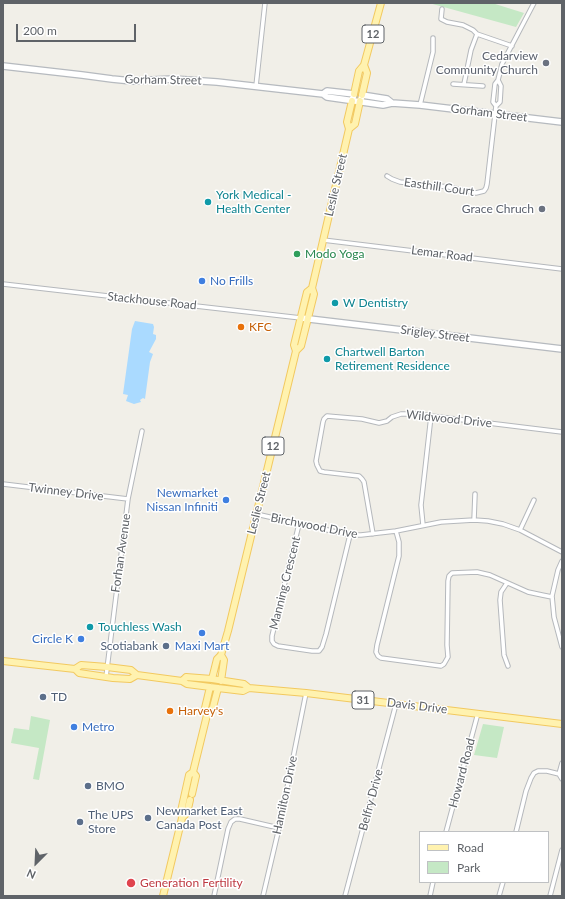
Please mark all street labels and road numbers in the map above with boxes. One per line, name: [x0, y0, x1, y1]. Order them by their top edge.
road number: 12: [362, 25, 384, 43]
street label: Gorham Street: [124, 72, 202, 88]
street label: Gorham Street: [450, 101, 528, 125]
street label: Leslie Street: [322, 152, 350, 218]
street label: Easthill Court: [403, 175, 475, 199]
street label: Lemar Road: [410, 243, 474, 265]
street label: Stackhouse Road: [107, 289, 197, 313]
street label: Srigley Street: [400, 323, 470, 345]
street label: Wildwood Drive: [405, 407, 493, 431]
road number: 12: [262, 437, 284, 455]
street label: Leslie Street: [244, 470, 274, 536]
street label: Twinney Drive: [28, 480, 104, 504]
street label: Birchwood Drive: [269, 511, 359, 541]
street label: Forhan Avenue: [108, 513, 134, 593]
street label: Manning Crescent: [266, 535, 304, 631]
road number: 31: [352, 691, 374, 709]
street label: Davis Drive: [386, 695, 448, 717]
street label: Howard Road: [446, 737, 478, 809]
street label: Hamilton Drive: [270, 754, 300, 836]
street label: Belfry Drive: [356, 768, 386, 832]

